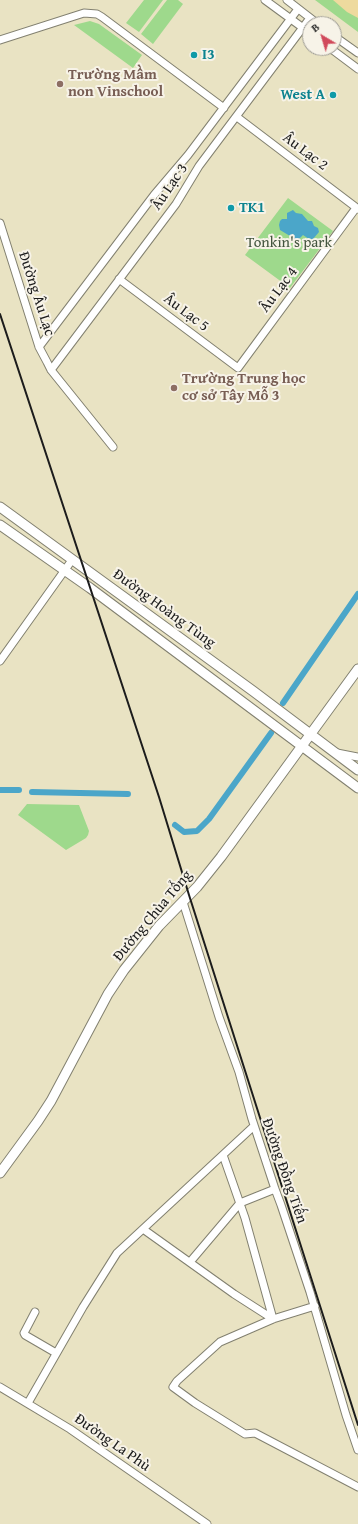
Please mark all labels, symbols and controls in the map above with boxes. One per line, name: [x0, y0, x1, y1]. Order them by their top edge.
north arrow: [302, 16, 342, 56]
text: B: [308, 19, 323, 36]
place label: I3: [202, 46, 215, 64]
marker: I3: [189, 50, 199, 60]
place label: Trường Mầm non Vinschool: [68, 66, 163, 101]
marker: Trường Mầm non Vinschool: [55, 79, 65, 89]
place label: West A: [280, 86, 325, 104]
marker: West A: [328, 90, 338, 100]
street label: Âu Lạc 2: [279, 129, 331, 175]
street label: Âu Lạc 3: [148, 160, 192, 214]
place label: TK1: [239, 199, 265, 217]
marker: TK1: [226, 203, 236, 213]
park label: Tonkin's park: [246, 234, 332, 252]
street label: Đường Âu Lạc: [14, 250, 58, 338]
street label: Âu Lạc 4: [256, 264, 302, 316]
street label: Âu Lạc 5: [160, 290, 212, 336]
place label: Trường Trung học cơ sở Tây Mỗ 3: [182, 370, 306, 405]
marker: Trường Trung học cơ sở Tây Mỗ 3: [169, 383, 179, 393]
street label: Đường Hoàng Tùng: [109, 566, 219, 652]
street label: Đường Chùa Tổng: [110, 867, 196, 965]
street label: Đường Đồng Tiến: [258, 1116, 310, 1226]
street label: Đường La Phù: [71, 1410, 153, 1476]

